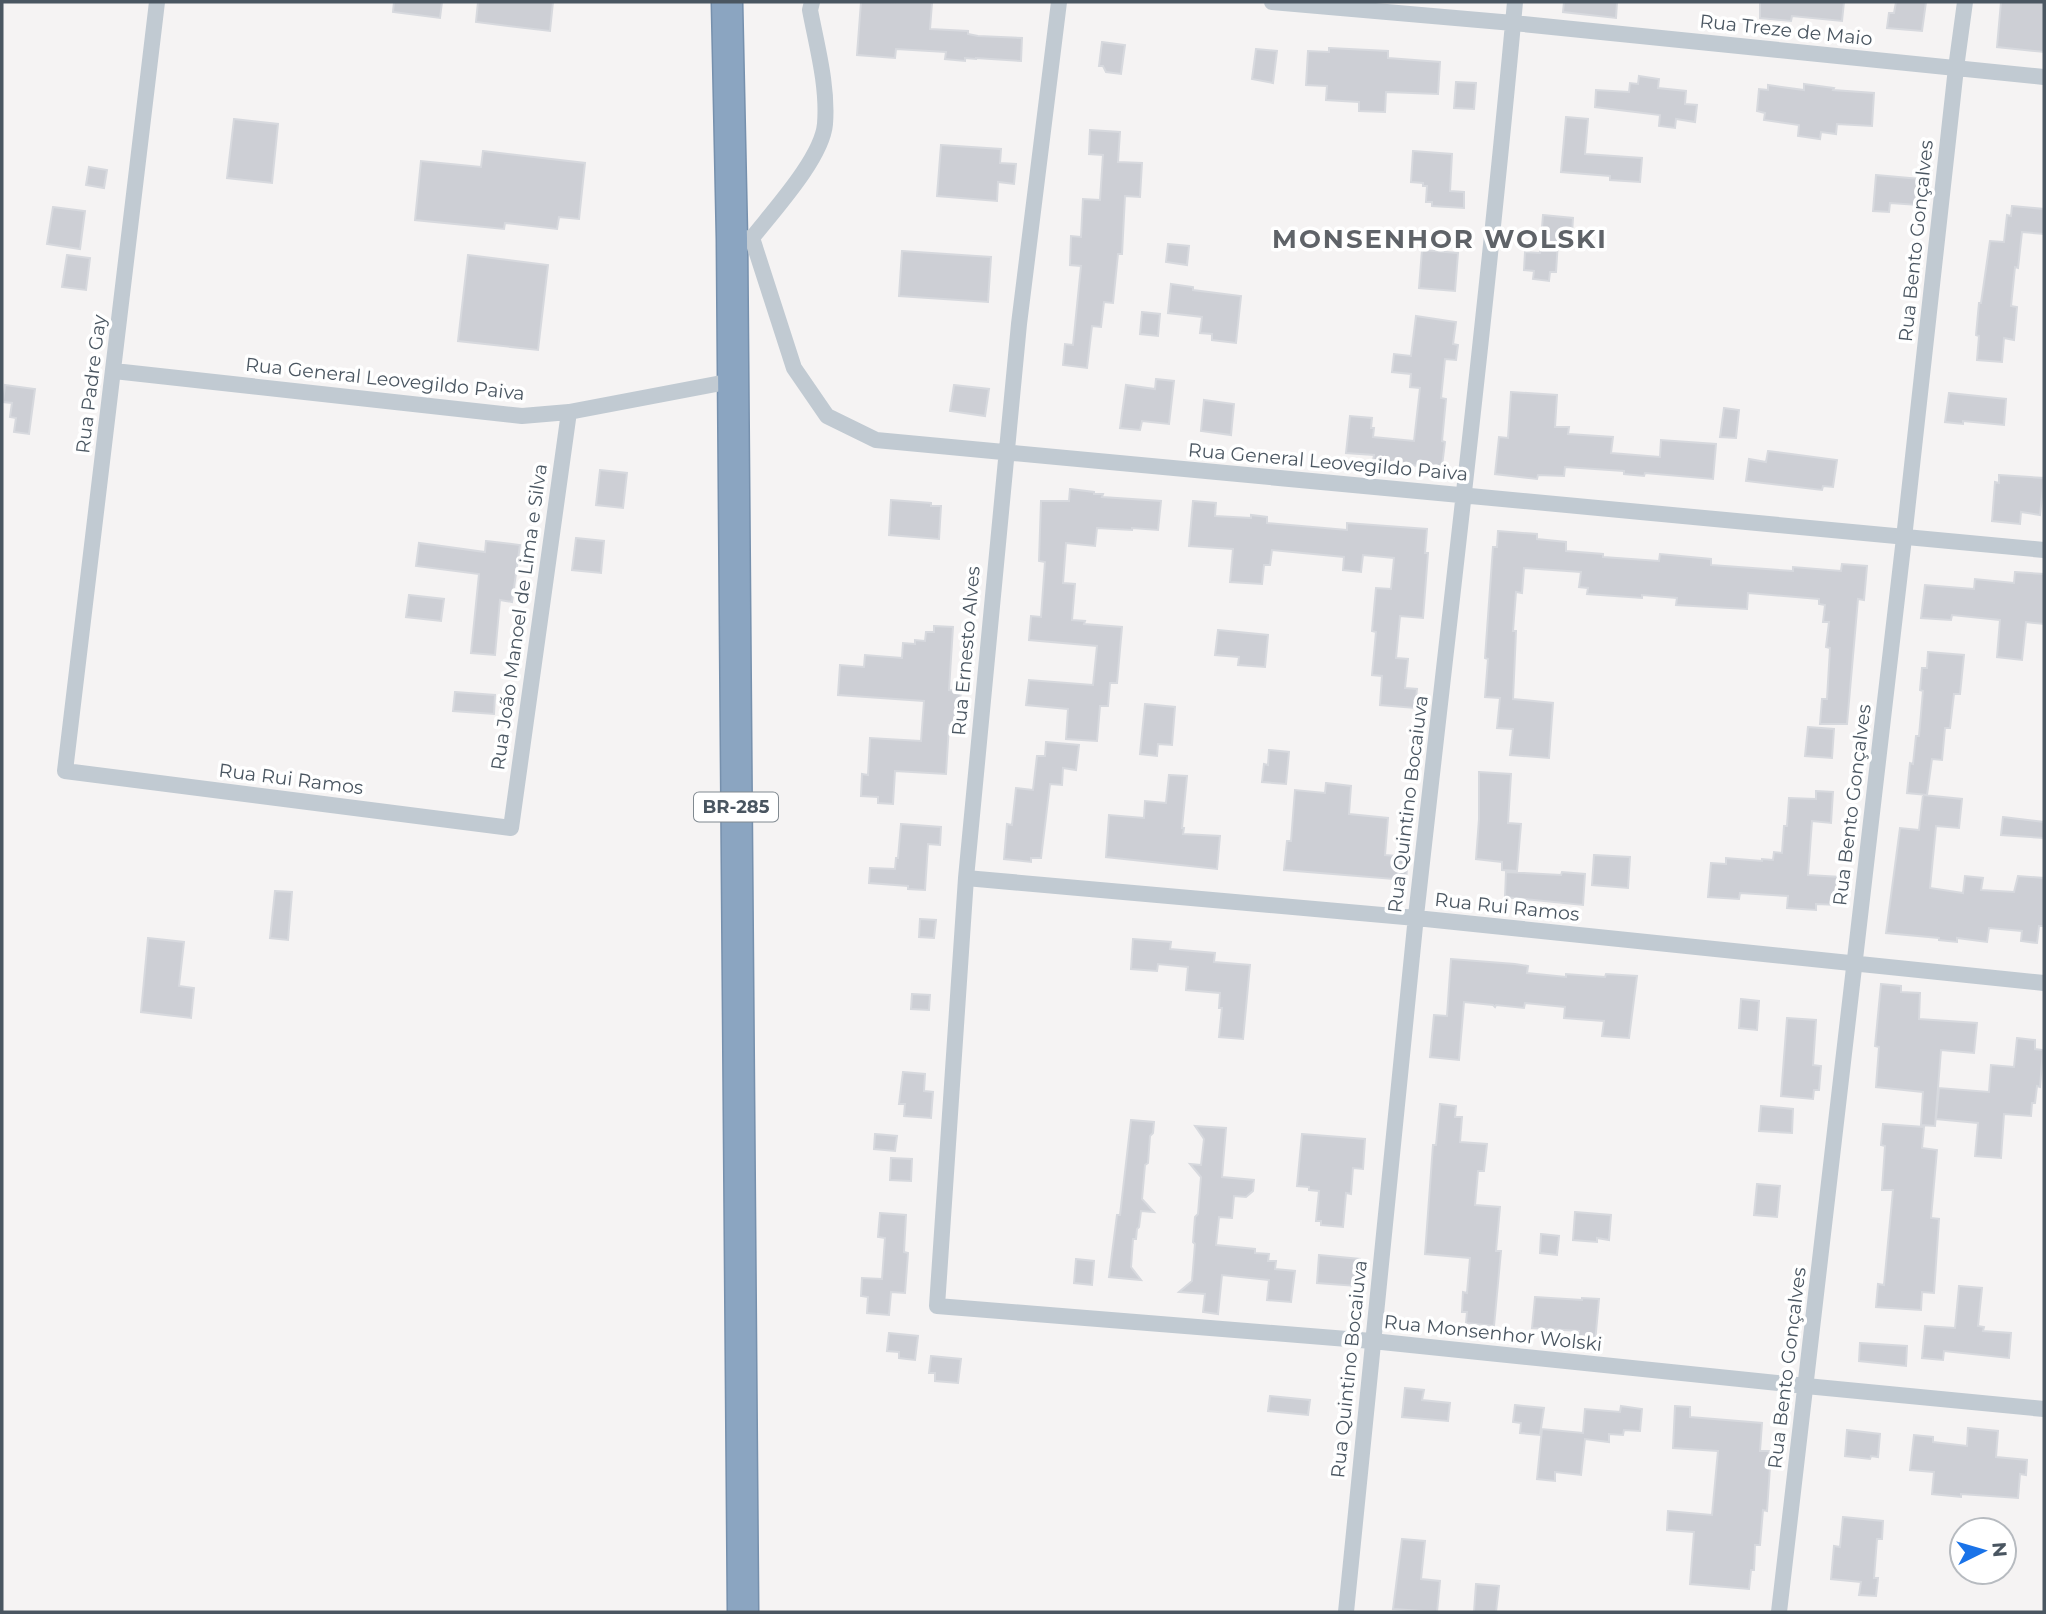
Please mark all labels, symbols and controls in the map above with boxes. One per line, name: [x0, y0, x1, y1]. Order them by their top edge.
street label: Rua Treze de Maio: [1698, 9, 1874, 51]
street label: Rua Bento Gonçalves: [1894, 139, 1938, 343]
district label: MONSENHOR WOLSKI: [1272, 223, 1608, 255]
street label: Rua Padre Gay: [71, 313, 111, 455]
street label: Rua General Leovegildo Paiva: [244, 353, 526, 405]
street label: Rua General Leovegildo Paiva: [1187, 438, 1469, 486]
street label: Rua João Manoel de Lima e Silva: [486, 462, 552, 772]
street label: Rua Ernesto Alves: [947, 565, 985, 737]
street label: Rua Quintino Bocaiuva: [1383, 694, 1433, 914]
street label: Rua Bento Gonçalves: [1828, 703, 1876, 907]
street label: Rua Rui Ramos: [217, 759, 365, 799]
road number: BR-285: [694, 792, 778, 822]
street label: Rua Rui Ramos: [1433, 888, 1581, 926]
street label: Rua Quintino Bocaiuva: [1326, 1259, 1372, 1479]
street label: Rua Bento Gonçalves: [1763, 1266, 1811, 1470]
street label: Rua Monsenhor Wolski: [1383, 1310, 1603, 1356]
north arrow: [1948, 1516, 2018, 1586]
text: N: [1987, 1541, 2012, 1558]

